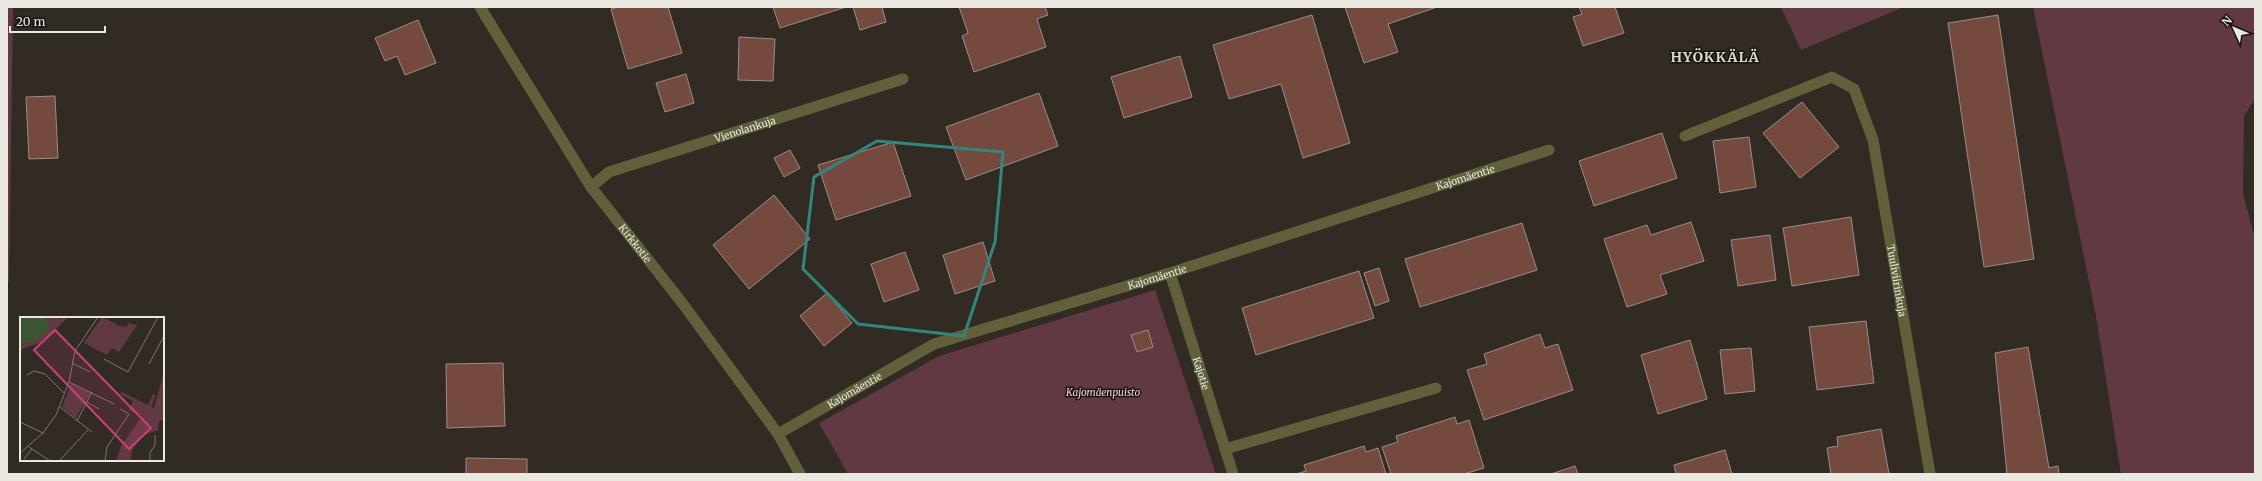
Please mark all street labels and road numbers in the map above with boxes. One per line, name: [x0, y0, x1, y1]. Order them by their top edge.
street label: Vienolankuja: [712, 113, 778, 145]
street label: Kajomäentie: [1434, 162, 1496, 193]
street label: Kirkkotie: [616, 221, 654, 265]
street label: Tuuliviirinkuja: [1884, 243, 1910, 318]
street label: Kajomäentie: [1126, 262, 1188, 292]
street label: Kajotie: [1190, 355, 1213, 391]
street label: Kajomäentie: [825, 369, 884, 411]

